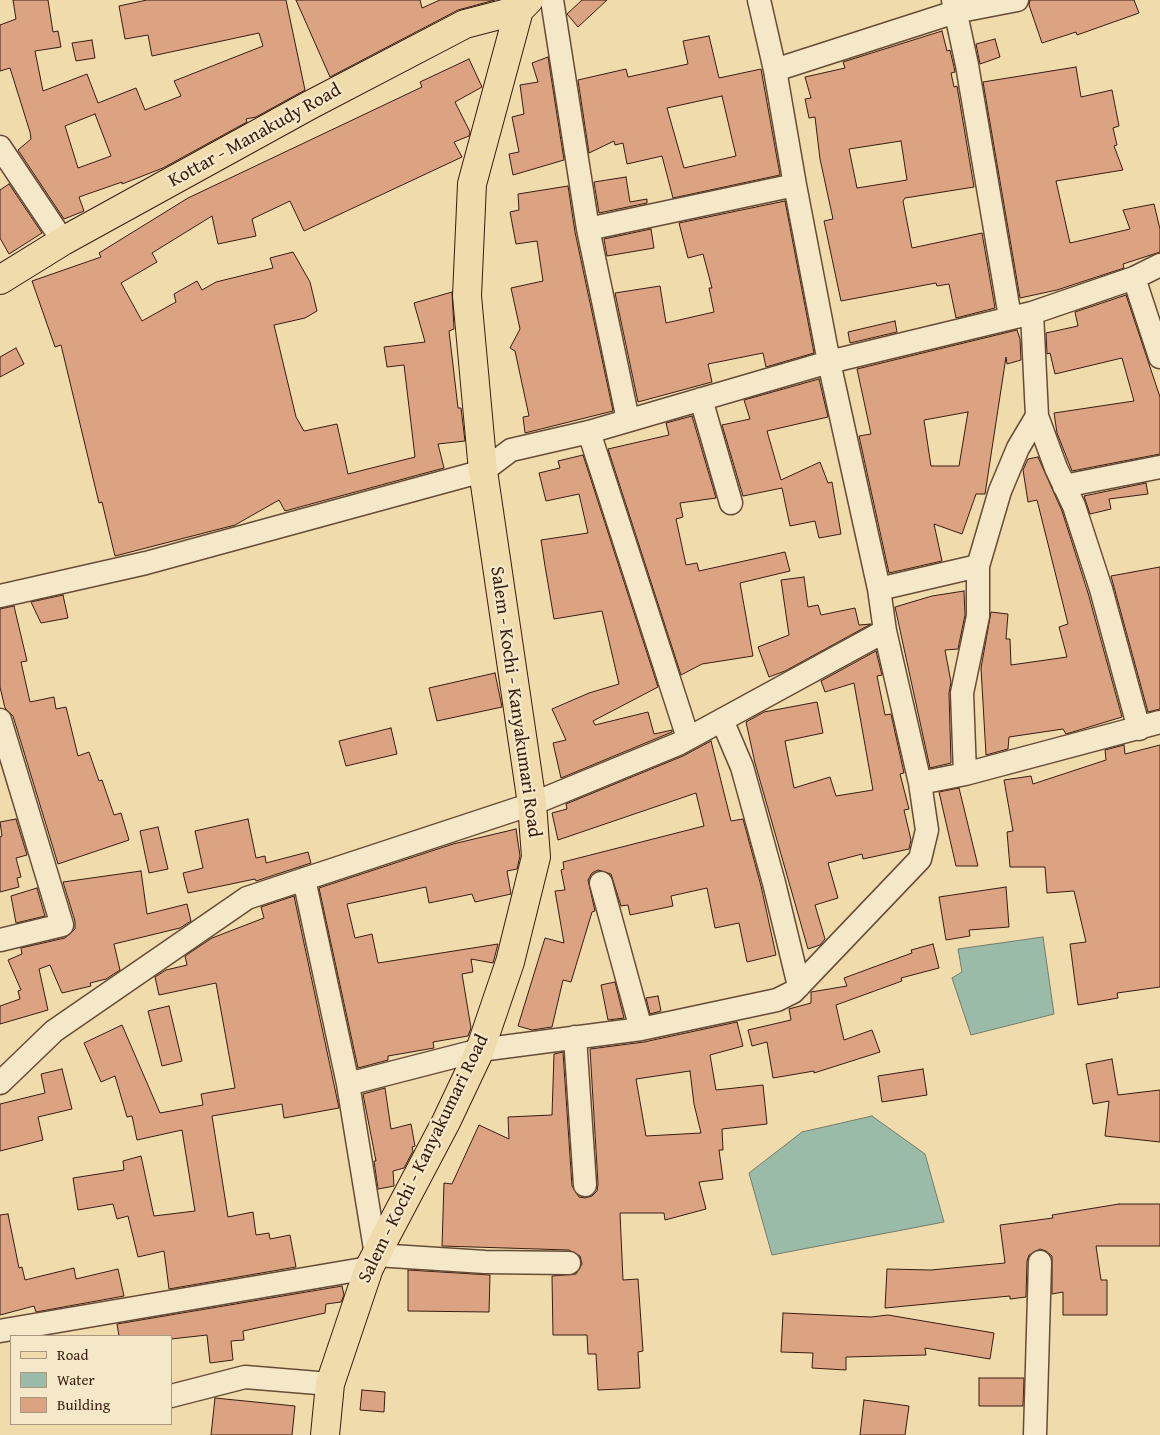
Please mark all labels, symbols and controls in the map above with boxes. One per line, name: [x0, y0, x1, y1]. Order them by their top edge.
street label: Kottar - Manakudy Road: [165, 79, 345, 193]
street label: Salem - Kochi - Kanyakumari Road: [485, 565, 545, 839]
street label: Salem - Kochi - Kanyakumari Road: [354, 1031, 494, 1287]
legend: [10, 1335, 172, 1425]
text: Road: [57, 1344, 88, 1365]
text: Water: [57, 1369, 95, 1390]
text: Building: [57, 1394, 110, 1415]

